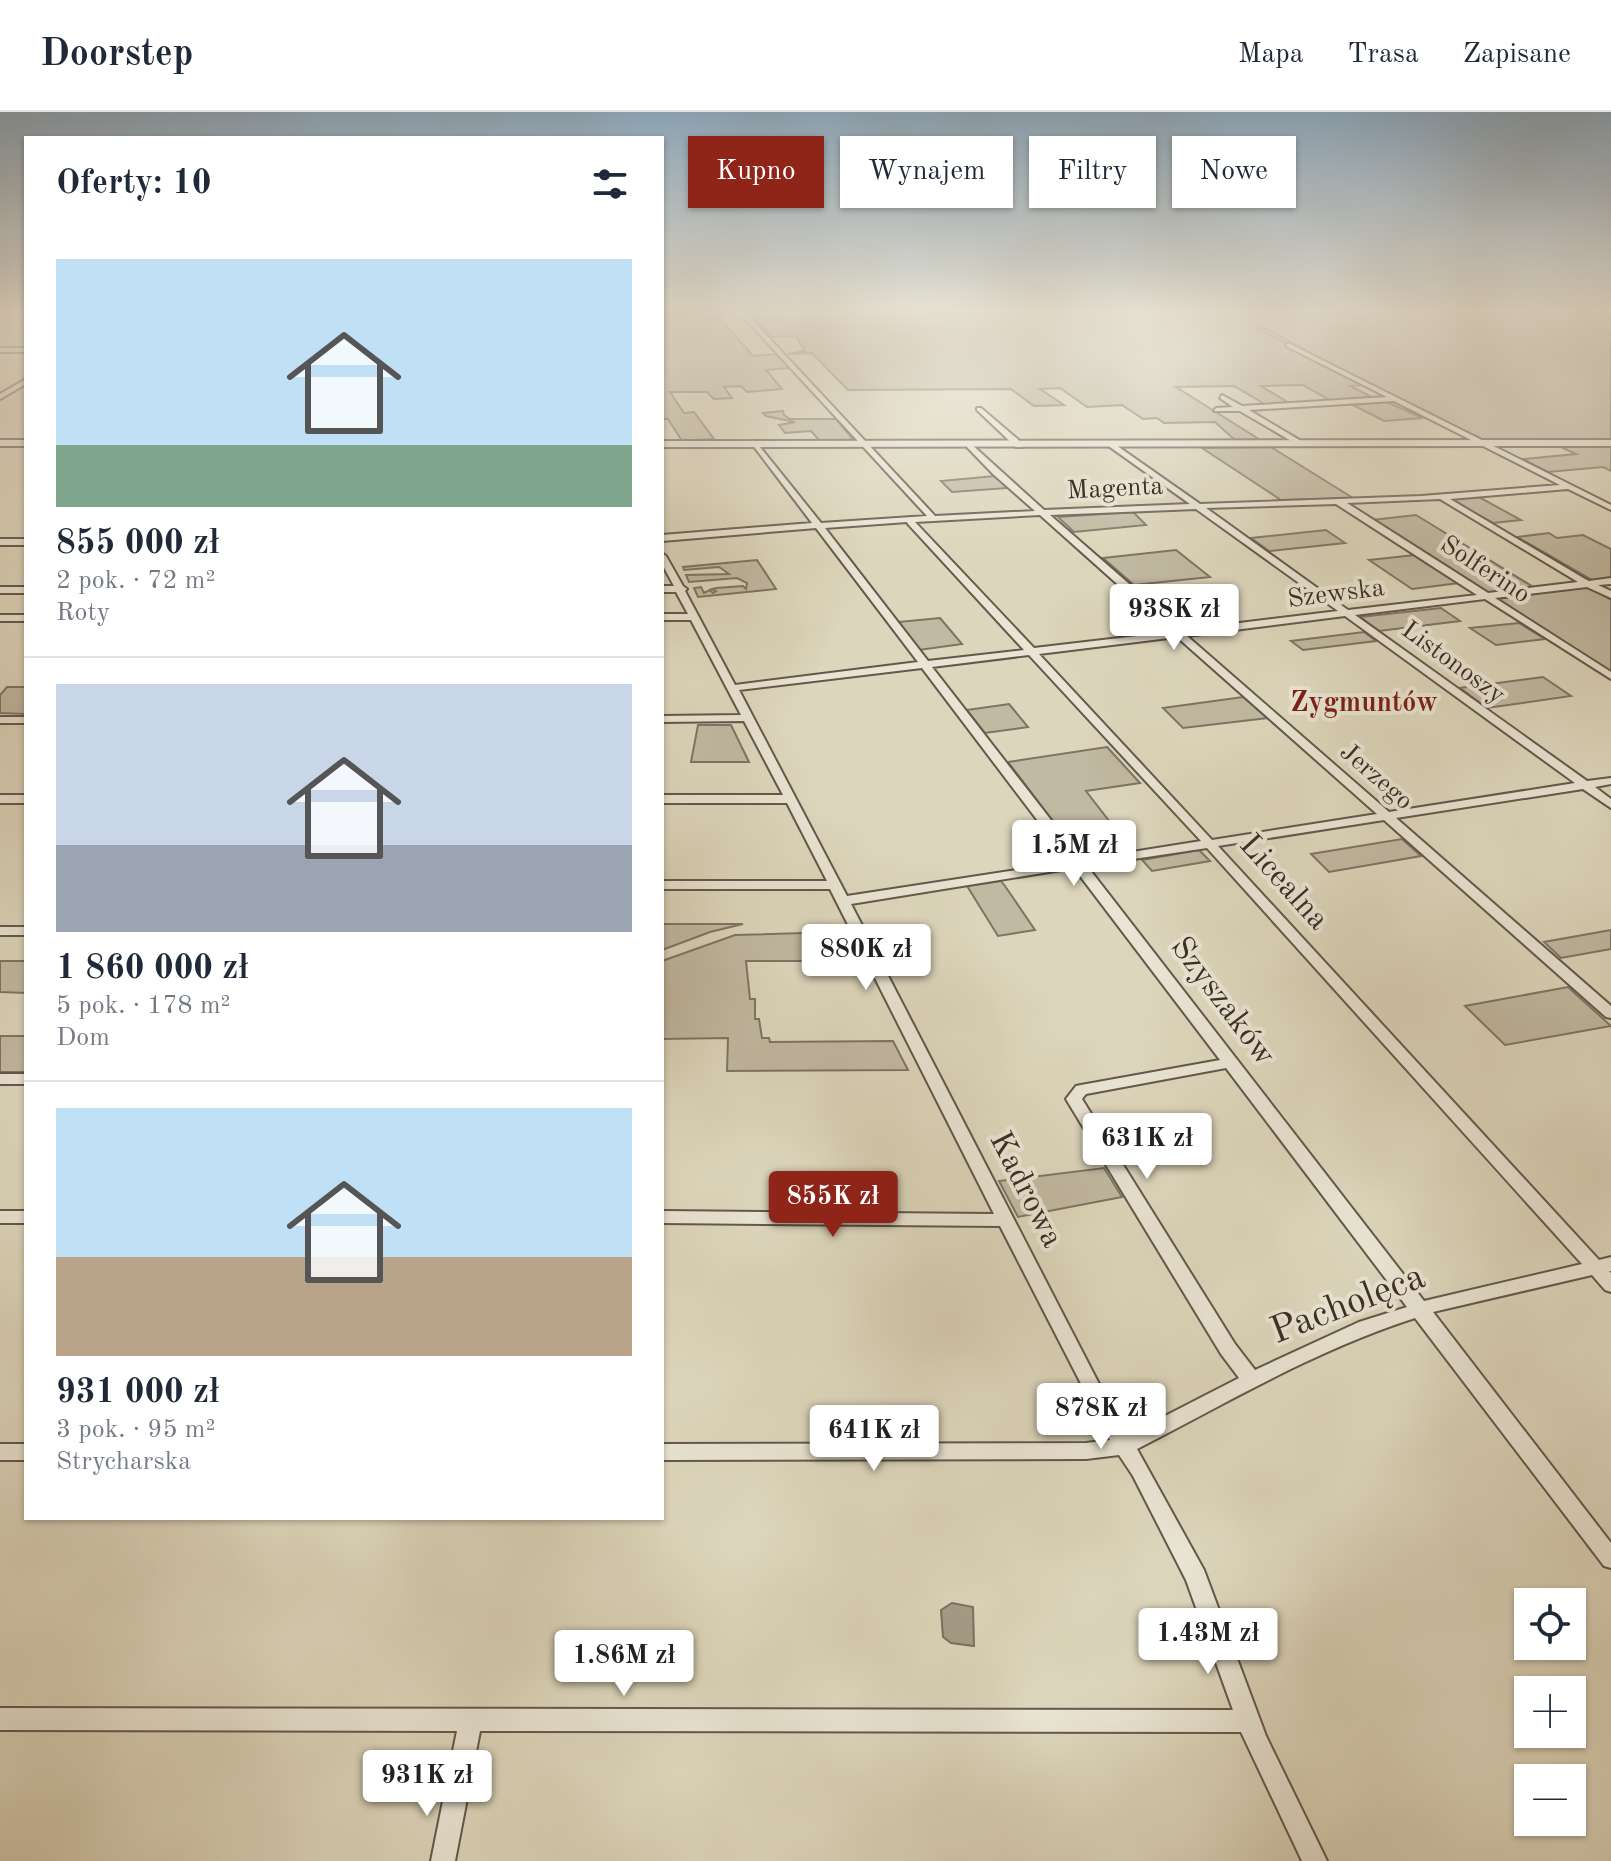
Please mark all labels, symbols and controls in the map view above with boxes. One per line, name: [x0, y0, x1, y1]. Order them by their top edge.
text: Doorstep: [40, 36, 193, 74]
text: Mapa: [1238, 41, 1304, 69]
text: Trasa: [1348, 41, 1419, 69]
text: Zapisane: [1463, 41, 1571, 69]
chip: Kupno: [688, 136, 824, 208]
chip: Wynajem: [840, 136, 1013, 208]
chip: Filtry: [1029, 136, 1156, 208]
chip: Nowe: [1172, 136, 1296, 208]
icon: filters: [588, 162, 632, 206]
text: Oferty: 10: [56, 167, 212, 201]
icon: home: [272, 311, 416, 455]
street label: Magenta: [1066, 473, 1164, 505]
text: 855 000 zł: [56, 527, 219, 561]
street label: Solferino: [1435, 532, 1535, 608]
text: 2 pok. · 72 m²: [56, 568, 215, 594]
street label: Szewska: [1286, 575, 1386, 613]
pin: 938K zł: [1100, 584, 1248, 652]
text: 938K zł: [1128, 597, 1220, 623]
text: Roty: [56, 600, 110, 626]
street label: Listonoszy: [1396, 617, 1510, 709]
district label: Zygmuntów: [1290, 690, 1438, 718]
icon: home: [272, 736, 416, 880]
street label: Jerzego: [1335, 739, 1417, 815]
pin: 1.5M zł: [1000, 820, 1148, 888]
street label: Licealna: [1232, 829, 1334, 937]
text: 1.5M zł: [1030, 833, 1118, 859]
pin: 880K zł: [792, 924, 940, 992]
street label: Szyszaków: [1164, 932, 1280, 1072]
text: 880K zł: [820, 937, 912, 963]
text: 1 860 000 zł: [56, 952, 249, 986]
text: 5 pok. · 178 m²: [56, 993, 230, 1019]
text: Dom: [56, 1025, 110, 1051]
pin: 631K zł: [1073, 1113, 1221, 1181]
text: 631K zł: [1101, 1126, 1193, 1152]
street label: Kadrowa: [982, 1127, 1068, 1253]
icon: home: [272, 1160, 416, 1304]
pin: 855K zł: [759, 1171, 907, 1239]
text: 855K zł: [787, 1184, 879, 1210]
street label: Pacholęca: [1266, 1258, 1431, 1352]
text: 931 000 zł: [56, 1376, 219, 1410]
pin: 878K zł: [1027, 1383, 1175, 1451]
text: 878K zł: [1055, 1396, 1147, 1422]
pin: 641K zł: [800, 1405, 948, 1473]
text: 3 pok. · 95 m²: [56, 1417, 215, 1443]
text: 641K zł: [828, 1418, 920, 1444]
text: Strycharska: [56, 1449, 191, 1475]
map controls: [1514, 1588, 1586, 1836]
button: locate: [1514, 1588, 1586, 1660]
pin: 1.43M zł: [1125, 1608, 1291, 1676]
text: 1.43M zł: [1157, 1621, 1259, 1647]
pin: 1.86M zł: [541, 1630, 707, 1698]
text: 1.86M zł: [573, 1643, 675, 1669]
button: +: [1514, 1676, 1586, 1748]
pin: 931K zł: [353, 1750, 501, 1818]
text: 931K zł: [381, 1763, 473, 1789]
button: −: [1514, 1764, 1586, 1836]

